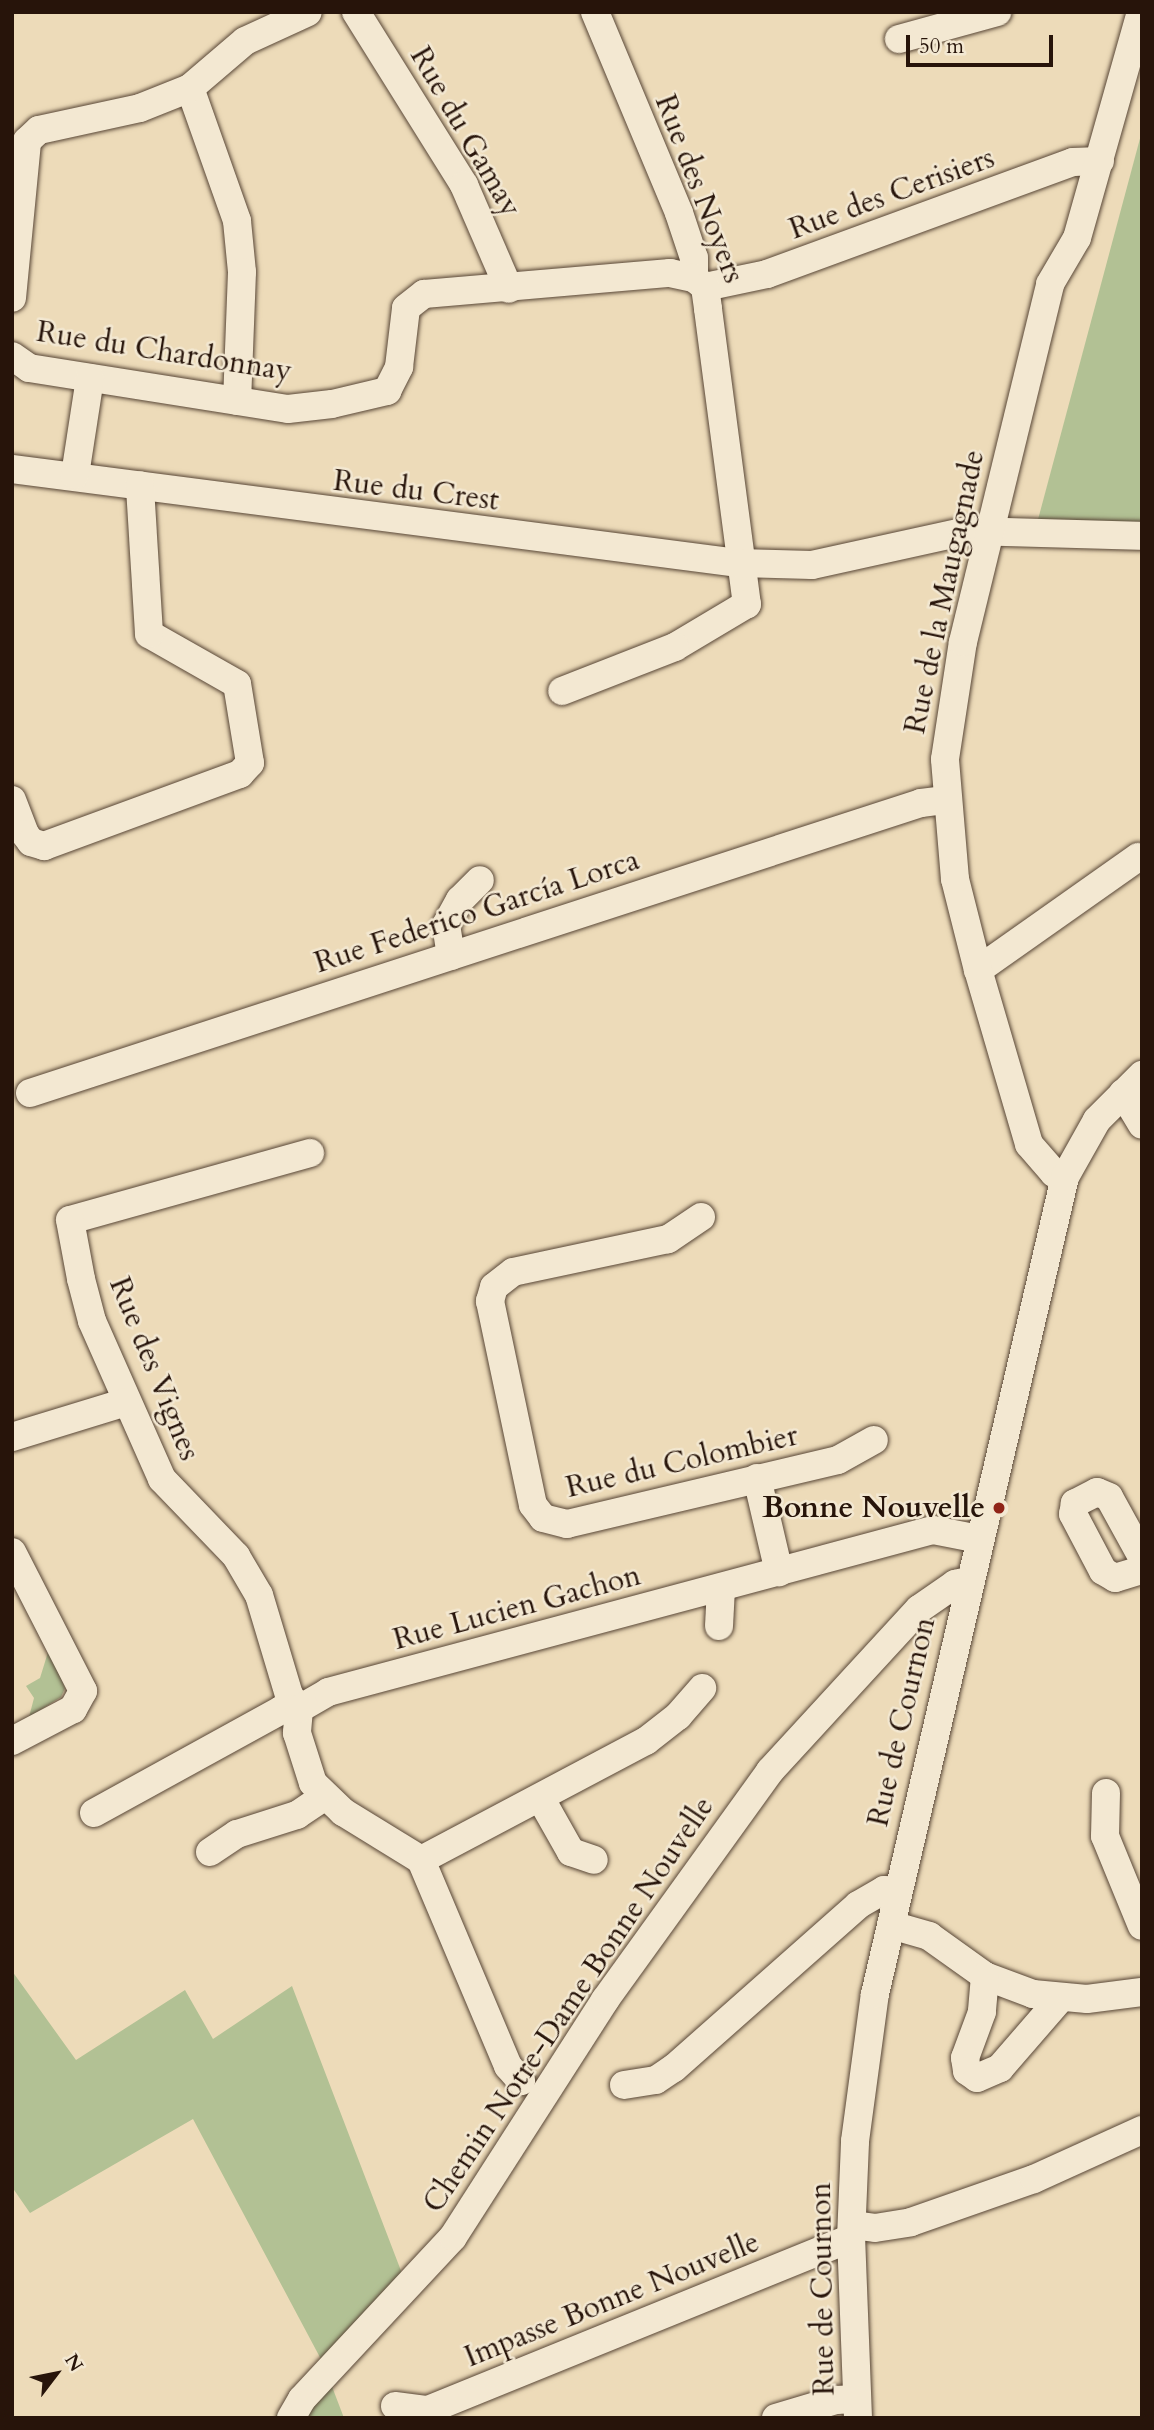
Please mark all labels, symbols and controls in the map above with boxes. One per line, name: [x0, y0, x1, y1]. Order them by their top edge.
scale bar: [909, 21, 1056, 65]
text: 50 m: [919, 32, 964, 61]
street label: Rue du Gamay: [402, 41, 528, 223]
street label: Rue des Noyers: [647, 90, 751, 288]
street label: Rue des Cerisiers: [785, 140, 999, 248]
street label: Rue du Chardonnay: [34, 314, 294, 390]
street label: Rue de la Maugagnade: [897, 447, 993, 737]
street label: Rue du Crest: [331, 463, 501, 519]
street label: Rue Federico García Lorca: [310, 842, 644, 982]
street label: Rue des Vignes: [101, 1272, 207, 1466]
street label: Rue du Colombier: [563, 1418, 801, 1506]
place label: Bonne Nouvelle: [762, 1490, 985, 1526]
marker: Bonne Nouvelle: [991, 1500, 1007, 1516]
street label: Rue Lucien Gachon: [389, 1558, 645, 1658]
street label: Rue de Cournon: [860, 1614, 944, 1830]
street label: Chemin Notre-Dame Bonne Nouvelle: [416, 1790, 722, 2220]
street label: Rue de Cournon: [803, 2182, 843, 2396]
street label: Impasse Bonne Nouvelle: [459, 2224, 765, 2376]
north arrow: [21, 2339, 91, 2409]
text: N: [58, 2349, 89, 2377]

